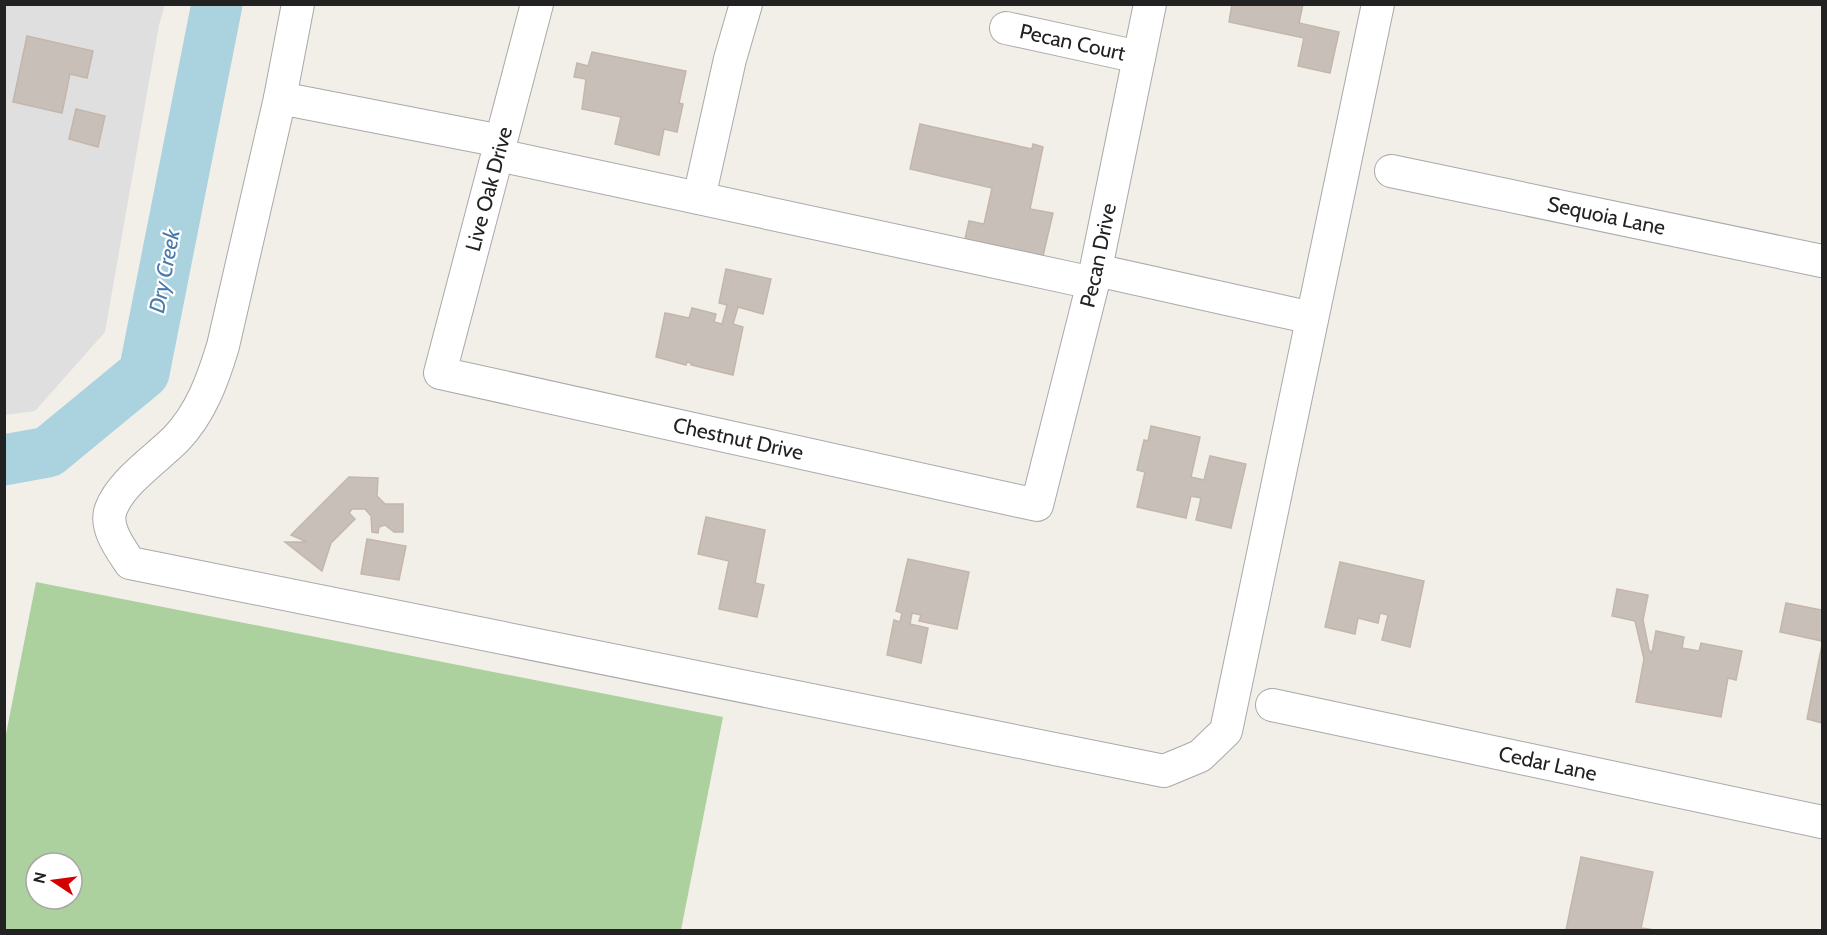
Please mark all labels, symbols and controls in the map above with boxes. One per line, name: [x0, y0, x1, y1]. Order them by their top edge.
street label: Pecan Court: [1017, 18, 1128, 66]
street label: Live Oak Drive: [460, 124, 517, 254]
street label: Sequoia Lane: [1545, 191, 1668, 240]
street label: Pecan Drive: [1074, 201, 1121, 310]
water label: Dry Creek: [143, 226, 186, 315]
street label: Chestnut Drive: [671, 412, 806, 465]
street label: Cedar Lane: [1497, 741, 1600, 786]
north arrow: [24, 851, 84, 911]
text: N: [29, 870, 50, 885]

